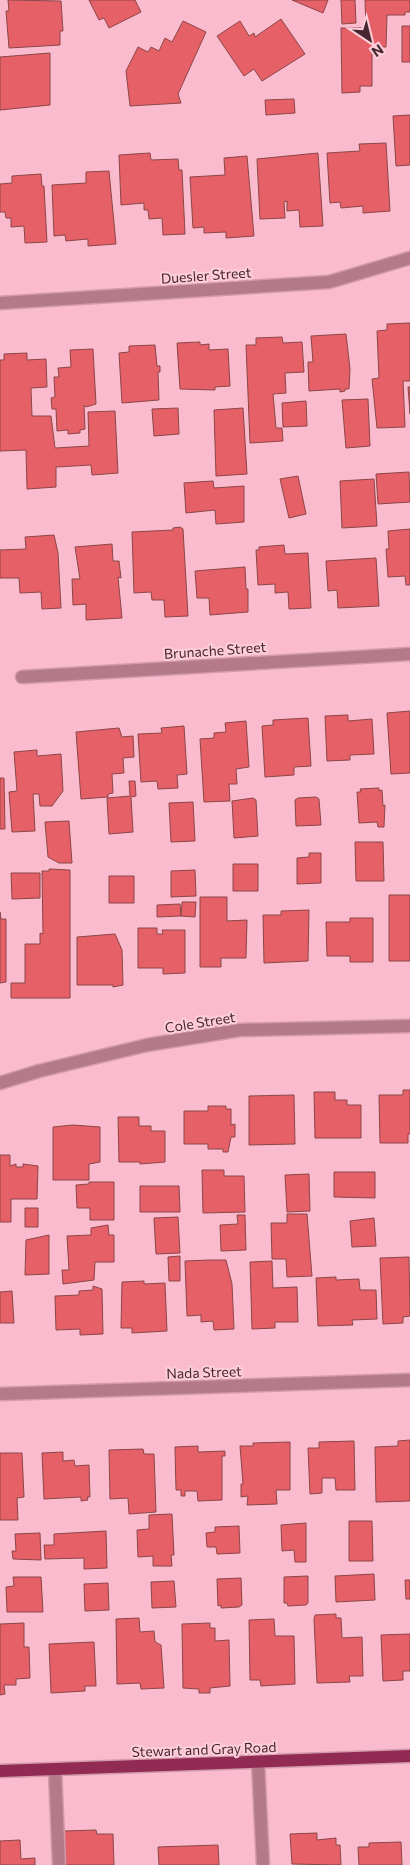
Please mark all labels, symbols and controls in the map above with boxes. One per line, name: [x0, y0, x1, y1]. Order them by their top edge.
north arrow: [345, 15, 395, 65]
text: N: [369, 41, 387, 61]
street label: Duesler Street: [160, 263, 252, 287]
street label: Brunache Street: [163, 638, 267, 662]
street label: Cole Street: [164, 1008, 237, 1036]
street label: Nada Street: [166, 1362, 242, 1382]
street label: Stewart and Gray Road: [131, 1738, 277, 1760]

